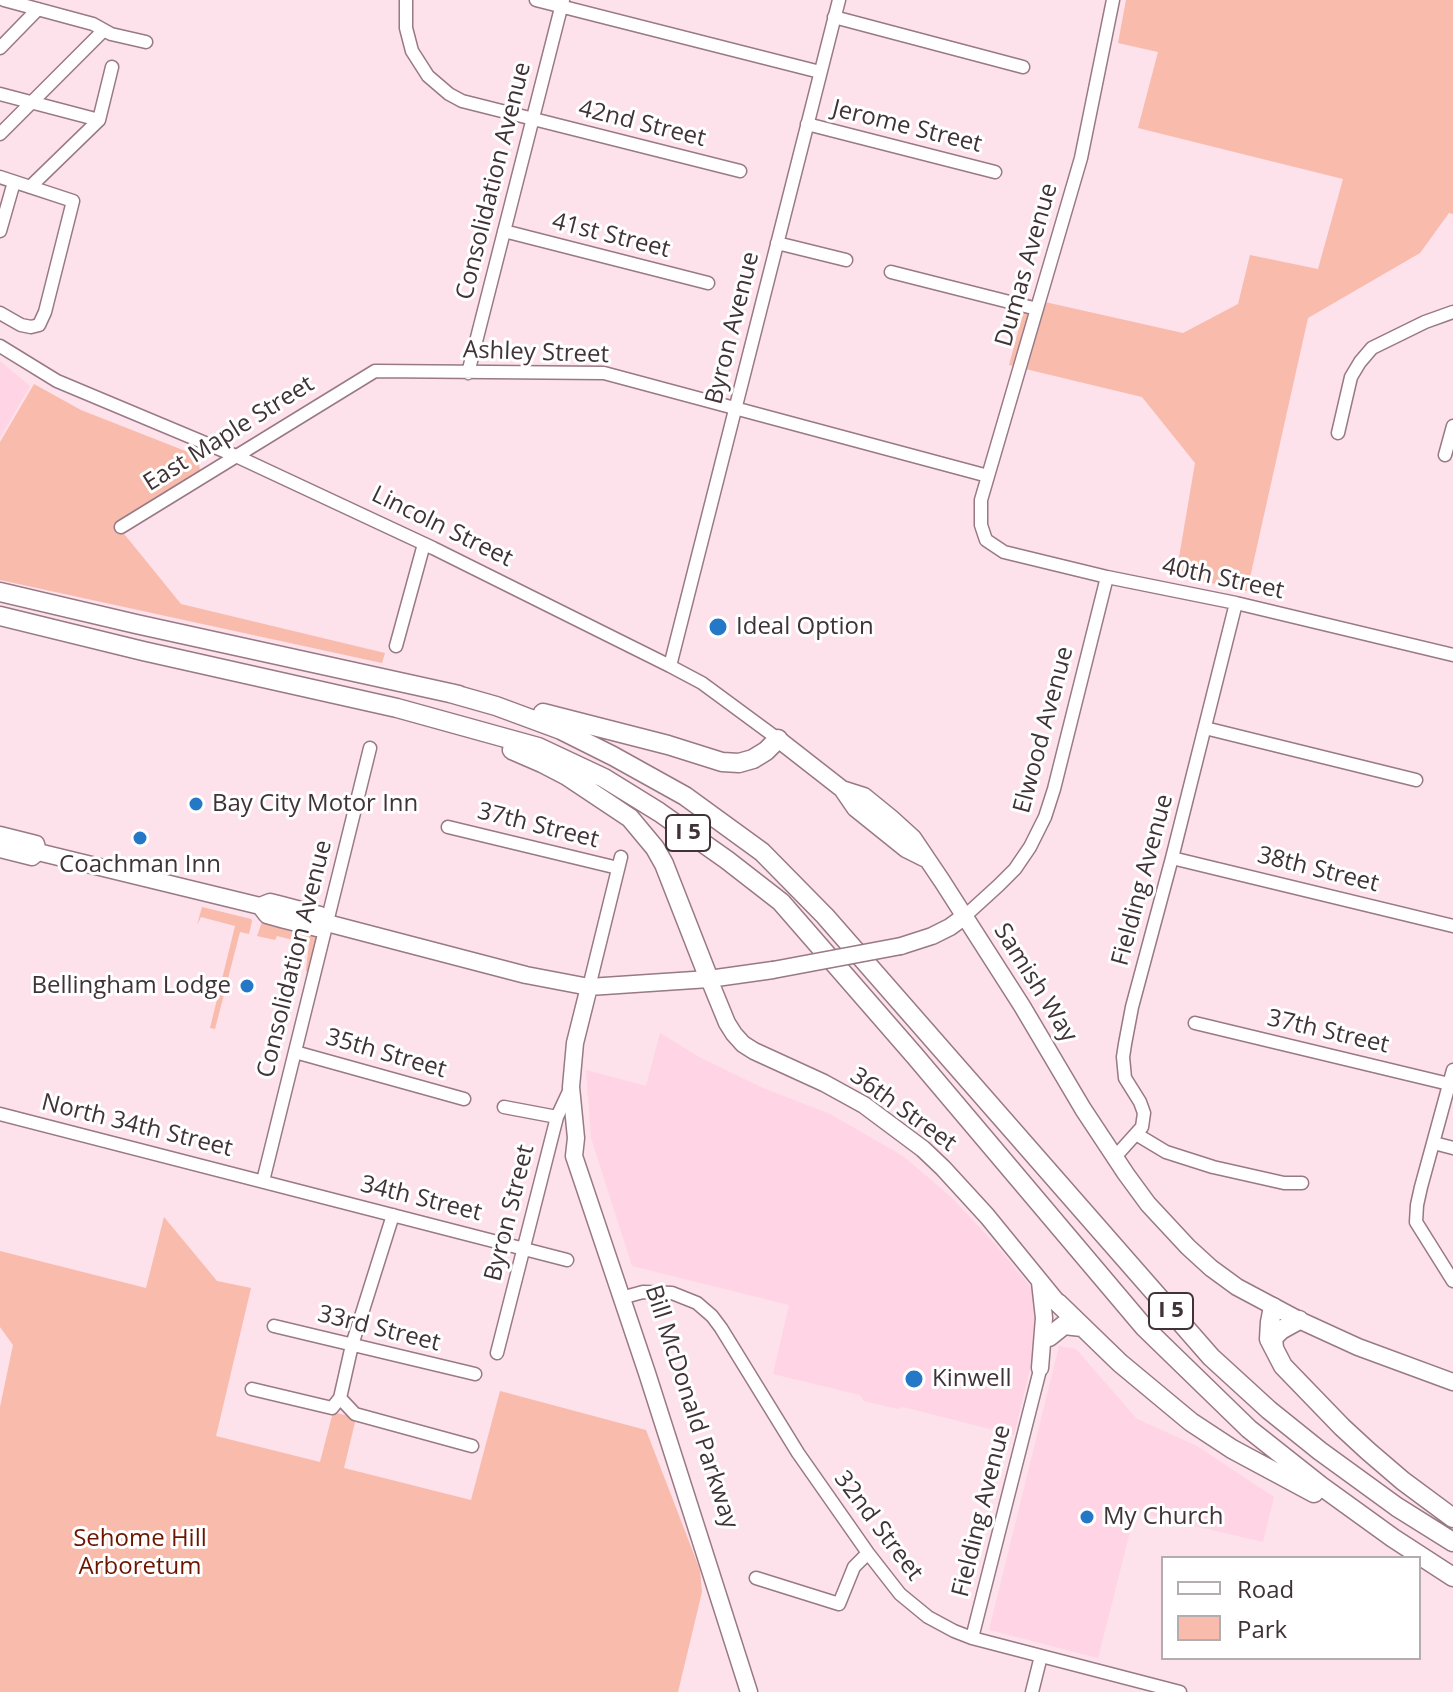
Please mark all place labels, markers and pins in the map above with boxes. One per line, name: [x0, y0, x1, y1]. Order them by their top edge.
place label: Ideal Option: [736, 613, 874, 641]
marker: Ideal Option: [707, 616, 729, 638]
place label: Bay City Motor Inn: [212, 790, 418, 818]
marker: Bay City Motor Inn: [187, 795, 205, 813]
marker: Coachman Inn: [131, 829, 149, 847]
place label: Coachman Inn: [59, 851, 221, 879]
place label: Bellingham Lodge: [31, 972, 231, 1000]
marker: Bellingham Lodge: [238, 977, 256, 995]
place label: Kinwell: [932, 1365, 1012, 1393]
marker: Kinwell: [903, 1368, 925, 1390]
place label: My Church: [1103, 1503, 1223, 1531]
marker: My Church: [1078, 1508, 1096, 1526]

